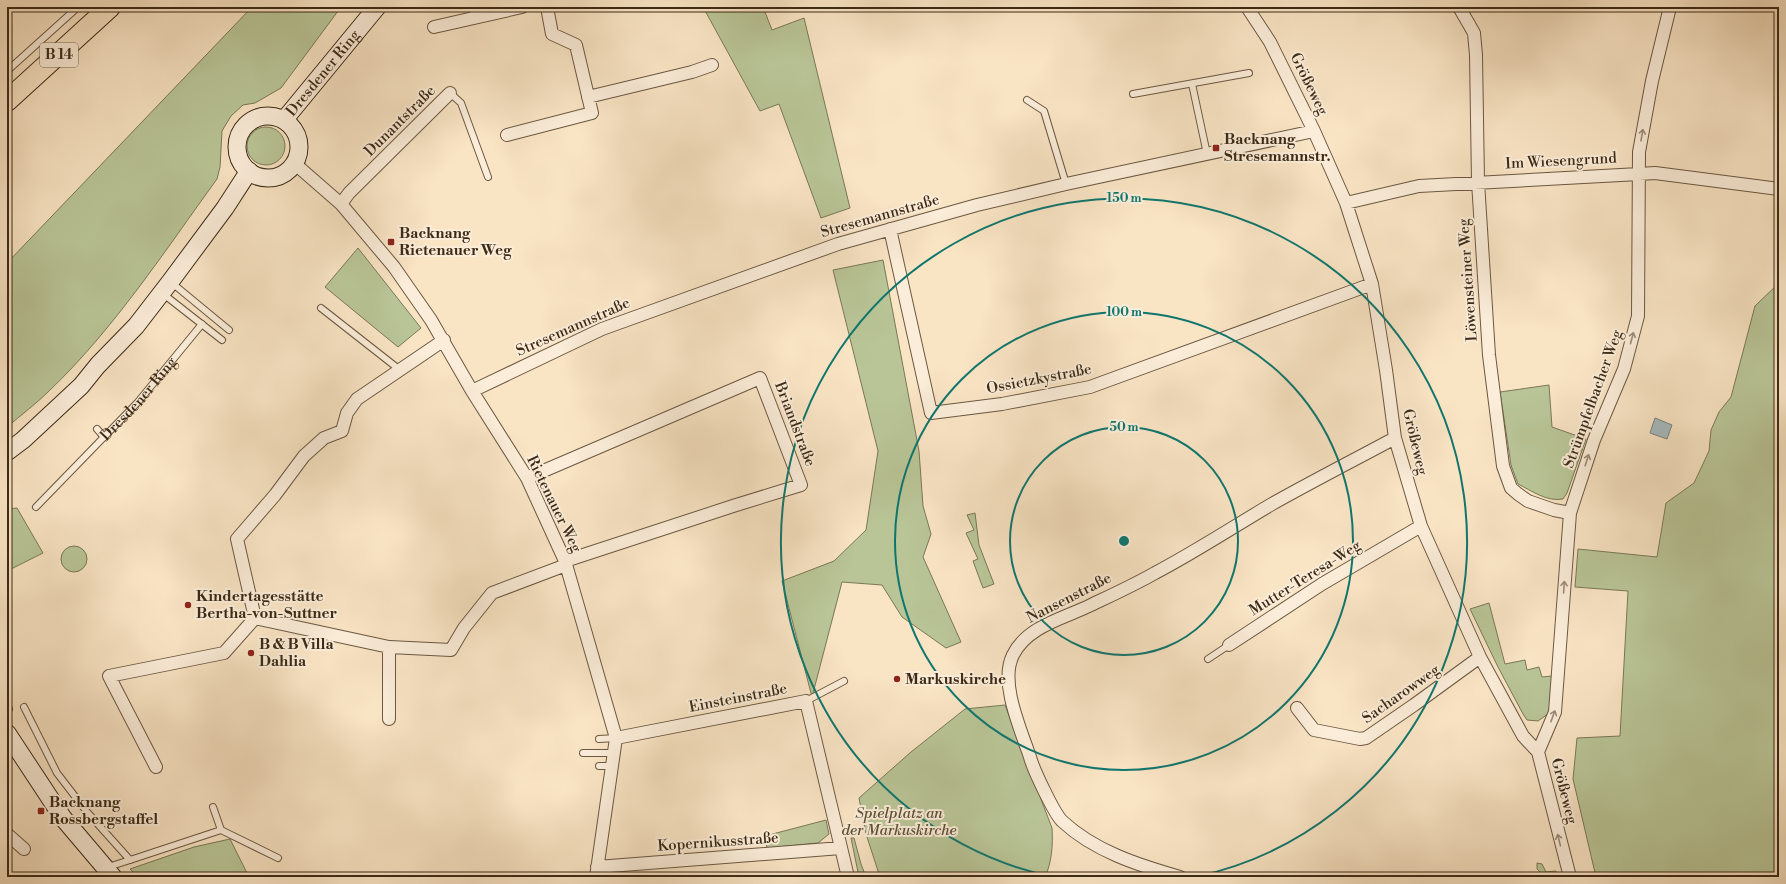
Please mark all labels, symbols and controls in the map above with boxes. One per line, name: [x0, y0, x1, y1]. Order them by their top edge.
street label: Dresdener Ring: [282, 26, 364, 120]
road number: B 14: [40, 43, 78, 67]
street label: Größeweg: [1286, 50, 1332, 119]
street label: Dunantstraße: [360, 81, 440, 161]
one-way arrow: [1639, 129, 1647, 142]
place label: Backnang Stresemannstr.: [1224, 130, 1331, 166]
marker: Backnang Stresemannstr.: [1211, 143, 1221, 153]
street label: Im Wiesengrund: [1505, 149, 1618, 173]
street label: Stresemannstraße: [818, 190, 942, 242]
text: 150 m: [1107, 191, 1141, 206]
street label: Löwensteiner Weg: [1454, 218, 1482, 342]
place label: Backnang Rietenauer Weg: [399, 224, 512, 260]
marker: Backnang Rietenauer Weg: [386, 237, 396, 247]
street label: Stresemannstraße: [513, 293, 633, 361]
text: 100 m: [1106, 305, 1142, 320]
street label: Strümpfelbacher Weg: [1559, 327, 1627, 471]
one-way arrow: [1629, 332, 1636, 345]
street label: Dresdener Ring: [96, 353, 181, 445]
street label: Ossietzkystraße: [985, 359, 1093, 399]
street label: Briandstraße: [770, 378, 820, 469]
street label: Größeweg: [1398, 407, 1432, 477]
text: 50 m: [1109, 420, 1139, 435]
street label: Rietenauer Weg: [522, 452, 586, 556]
one-way arrow: [1584, 454, 1592, 466]
centre of rings: [1117, 534, 1131, 548]
street label: Mutter-Teresa-Weg: [1246, 536, 1365, 620]
street label: Nansenstraße: [1023, 569, 1115, 627]
one-way arrow: [1561, 581, 1568, 594]
place label: Kindertagesstätte Bertha-von-Suttner: [196, 587, 338, 623]
marker: Kindertagesstätte Bertha-von-Suttner: [183, 600, 193, 610]
place label: B & B Villa Dahlia: [259, 635, 334, 671]
marker: B & B Villa Dahlia: [246, 648, 256, 658]
street label: Sacharowweg: [1358, 660, 1444, 728]
place label: Markuskirche: [905, 670, 1006, 689]
marker: Markuskirche: [892, 674, 902, 684]
street label: Einsteinstraße: [687, 679, 789, 717]
one-way arrow: [1550, 710, 1558, 722]
street label: Größeweg: [1547, 756, 1581, 826]
place label: Backnang Rossbergstaffel: [49, 793, 158, 829]
park label: Spielplatz an der Markuskirche: [842, 804, 957, 840]
marker: Backnang Rossbergstaffel: [36, 806, 46, 816]
street label: Kopernikusstraße: [657, 828, 779, 856]
one-way arrow: [1555, 833, 1562, 846]

